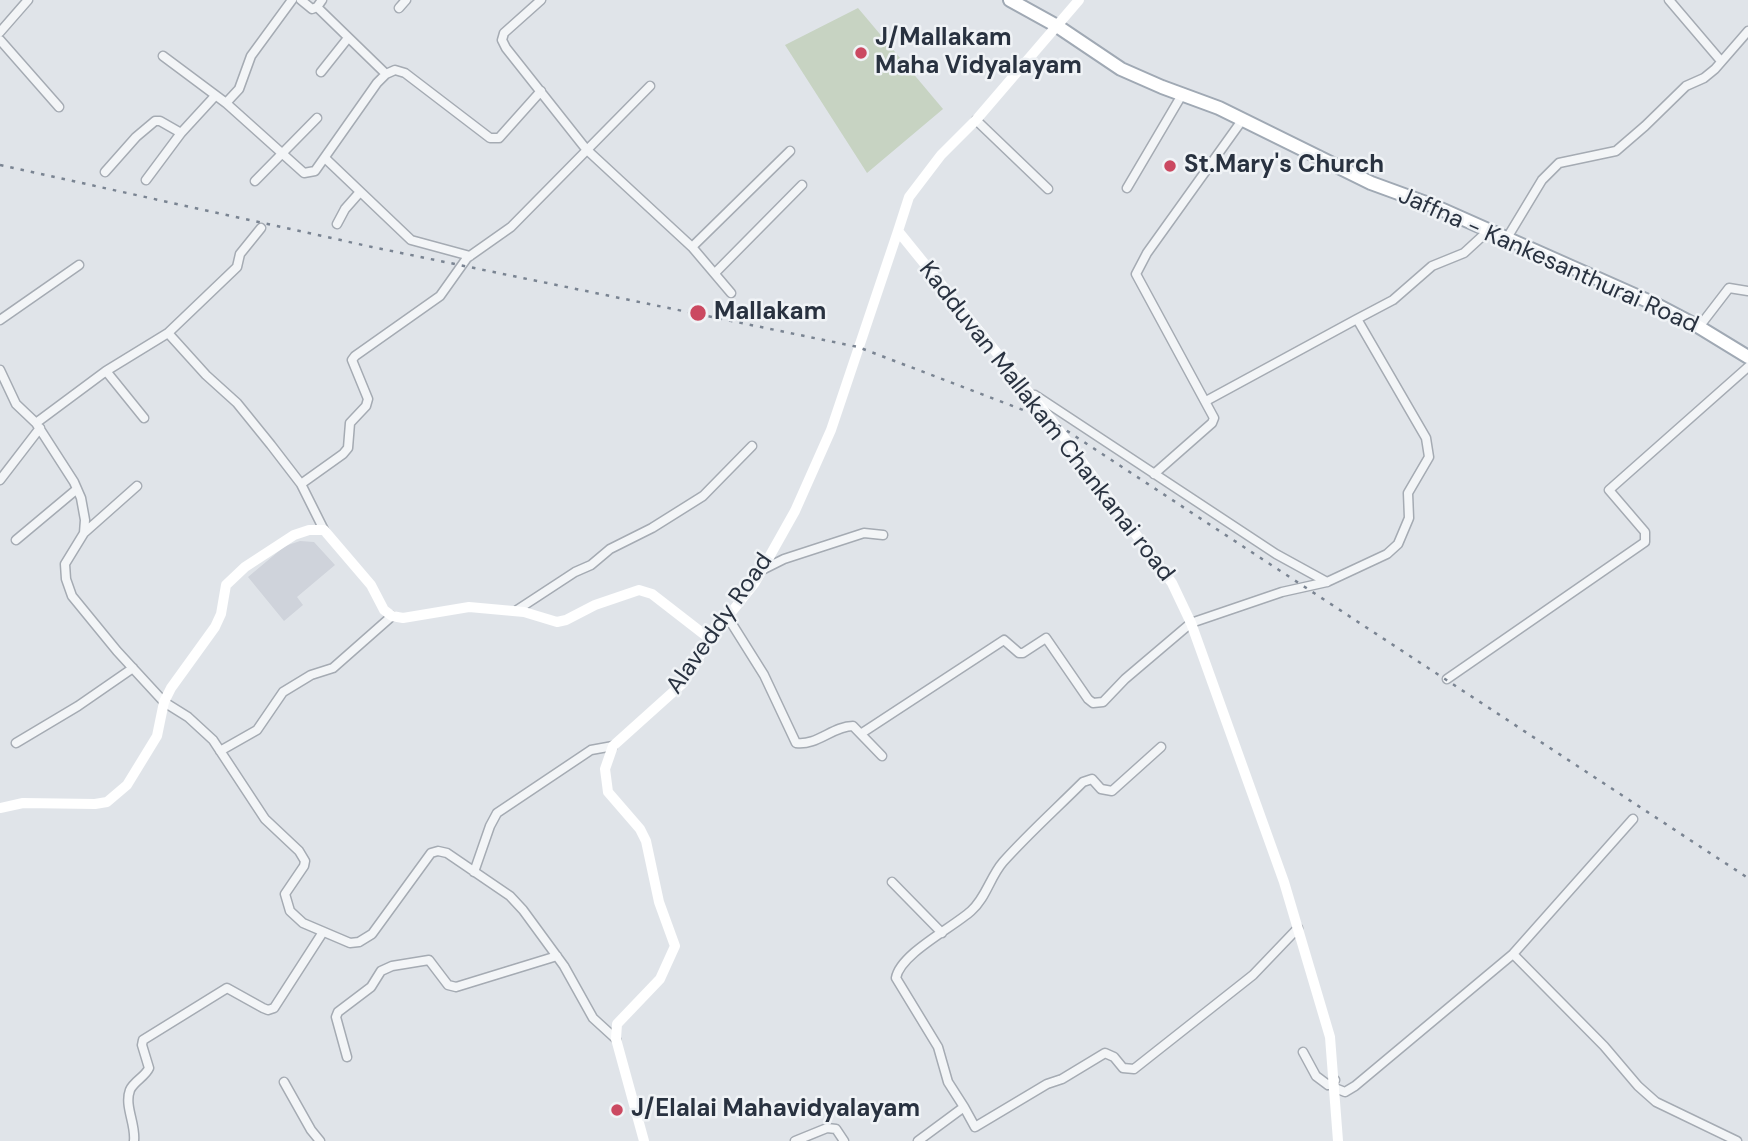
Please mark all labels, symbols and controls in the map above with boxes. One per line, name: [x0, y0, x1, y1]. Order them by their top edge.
place label: J/Mallakam Maha Vidyalayam: [875, 25, 1082, 81]
marker: J/Mallakam Maha Vidyalayam: [853, 45, 869, 61]
place label: St.Mary's Church: [1184, 152, 1384, 180]
marker: St.Mary's Church: [1162, 158, 1178, 174]
street label: Jaffna - Kankesanthurai Road: [1394, 182, 1702, 340]
street label: Kadduvan Mallakam Chankanai road: [912, 256, 1180, 588]
place label: Mallakam: [714, 299, 826, 327]
marker: Mallakam: [688, 303, 708, 323]
street label: Alaveddy Road: [661, 548, 779, 700]
place label: J/Elalai Mahavidyalayam: [631, 1096, 920, 1124]
marker: J/Elalai Mahavidyalayam: [609, 1102, 625, 1118]

